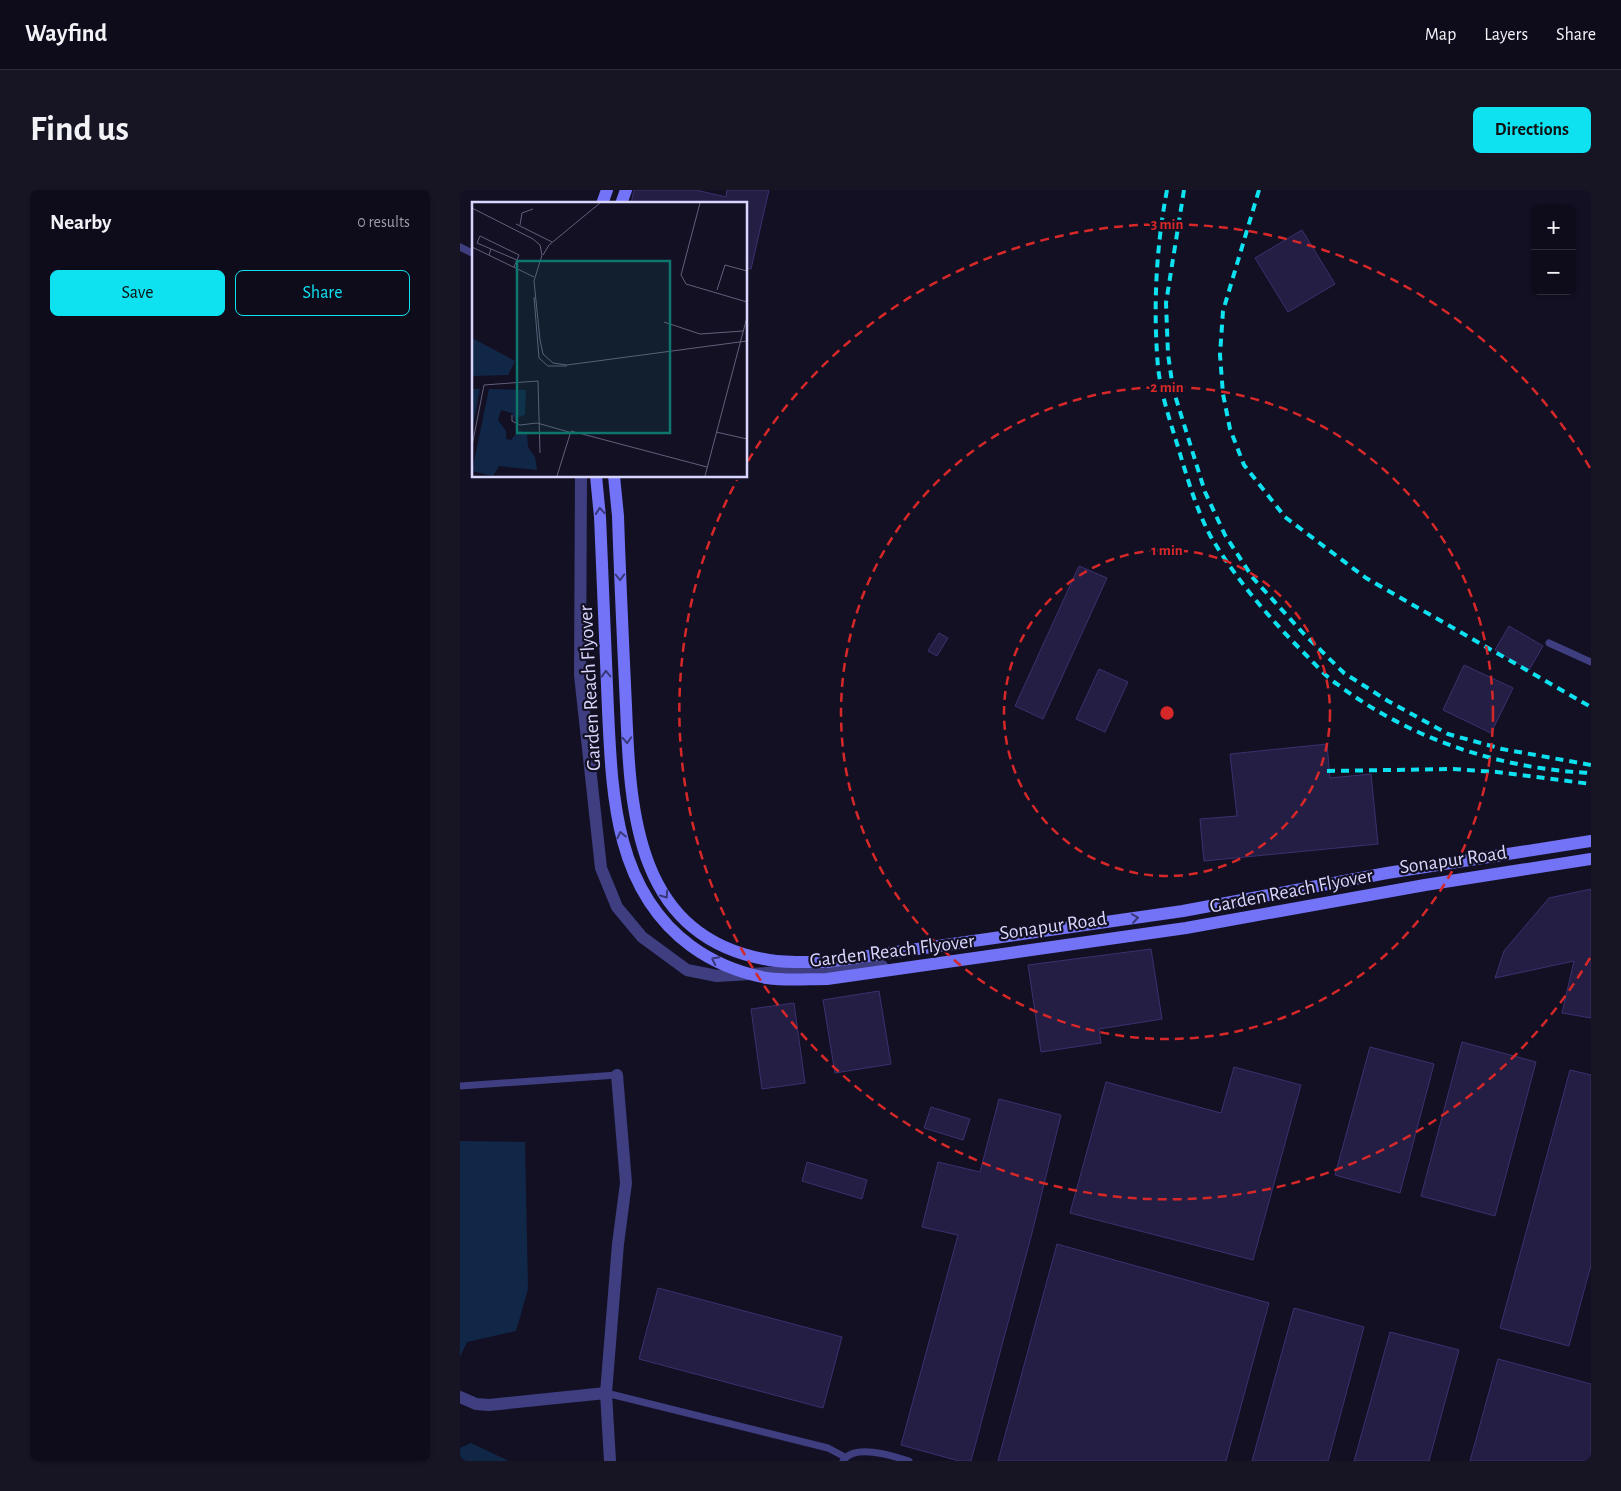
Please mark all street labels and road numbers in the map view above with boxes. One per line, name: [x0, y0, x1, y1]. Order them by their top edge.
street label: Garden Reach Flyover: [576, 604, 604, 771]
street label: Sonapur Road: [1398, 843, 1508, 877]
street label: Garden Reach Flyover: [1208, 865, 1375, 917]
street label: Sonapur Road: [998, 909, 1108, 943]
street label: Garden Reach Flyover: [809, 931, 976, 971]

